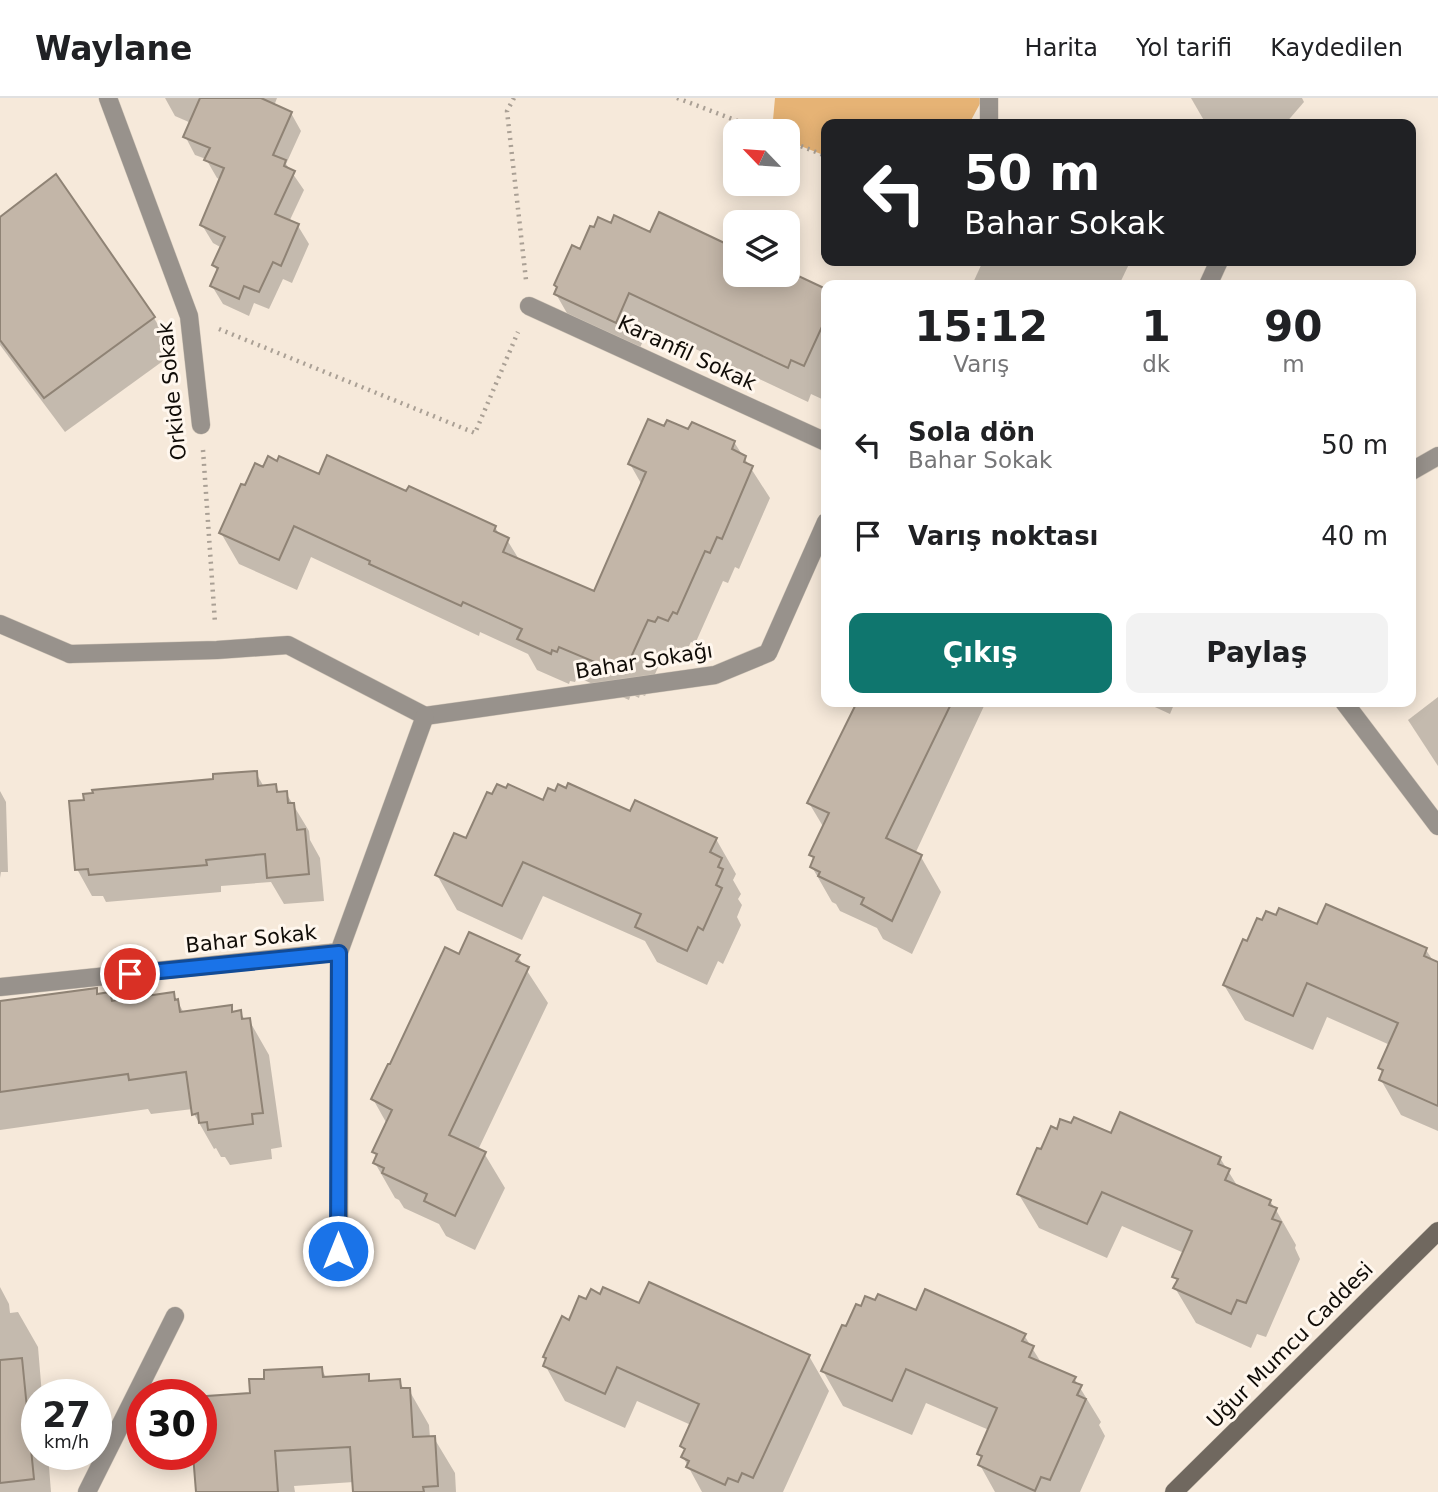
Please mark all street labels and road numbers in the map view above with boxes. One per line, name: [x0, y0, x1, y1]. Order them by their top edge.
street label: Karanfil Sokak: [614, 310, 761, 396]
street label: Orkide Sokak: [153, 320, 191, 461]
street label: Bahar Sokağı: [574, 638, 714, 684]
street label: Bahar Sokak: [184, 920, 319, 958]
street label: Uğur Mumcu Caddesi: [1202, 1257, 1378, 1433]

